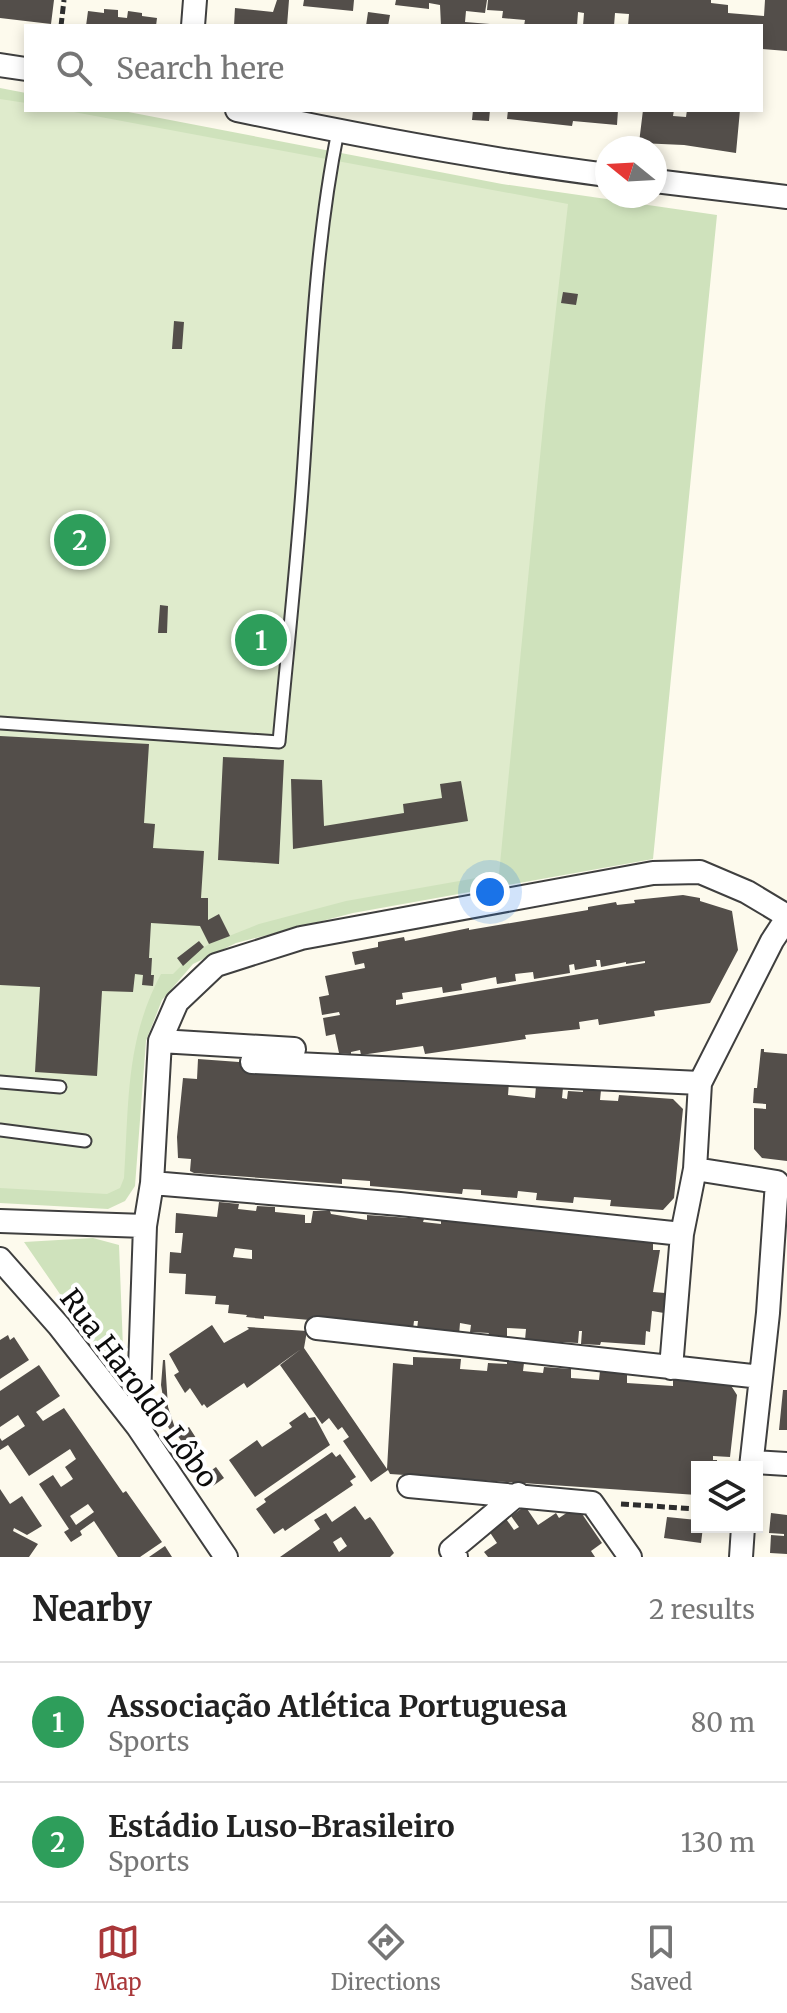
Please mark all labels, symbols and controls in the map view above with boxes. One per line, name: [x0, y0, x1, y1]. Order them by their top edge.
search box: [24, 24, 763, 112]
icon: search: [52, 46, 96, 90]
text: Search here: [116, 49, 284, 87]
north arrow: [595, 136, 667, 208]
pin: 2: [54, 510, 106, 570]
pin: 1: [235, 610, 287, 670]
your location: [470, 872, 510, 912]
street label: Rua Haroldo Lôbo: [52, 1281, 226, 1495]
map controls: [691, 1461, 763, 1533]
button: layers: [691, 1461, 763, 1533]
text: Nearby: [32, 1588, 152, 1630]
text: 2 results: [649, 1593, 755, 1626]
text: Associação Atlética Portuguesa: [108, 1687, 567, 1725]
text: 1: [52, 1706, 64, 1739]
text: 80 m: [691, 1706, 755, 1739]
text: Sports: [108, 1725, 190, 1758]
text: Estádio Luso-Brasileiro: [108, 1807, 455, 1845]
text: 2: [50, 1826, 66, 1859]
text: 130 m: [681, 1826, 755, 1859]
text: Sports: [108, 1845, 190, 1878]
tab: Map: [95, 1920, 142, 1996]
tab: Directions: [331, 1920, 441, 1996]
tab: Saved: [630, 1920, 692, 1996]

